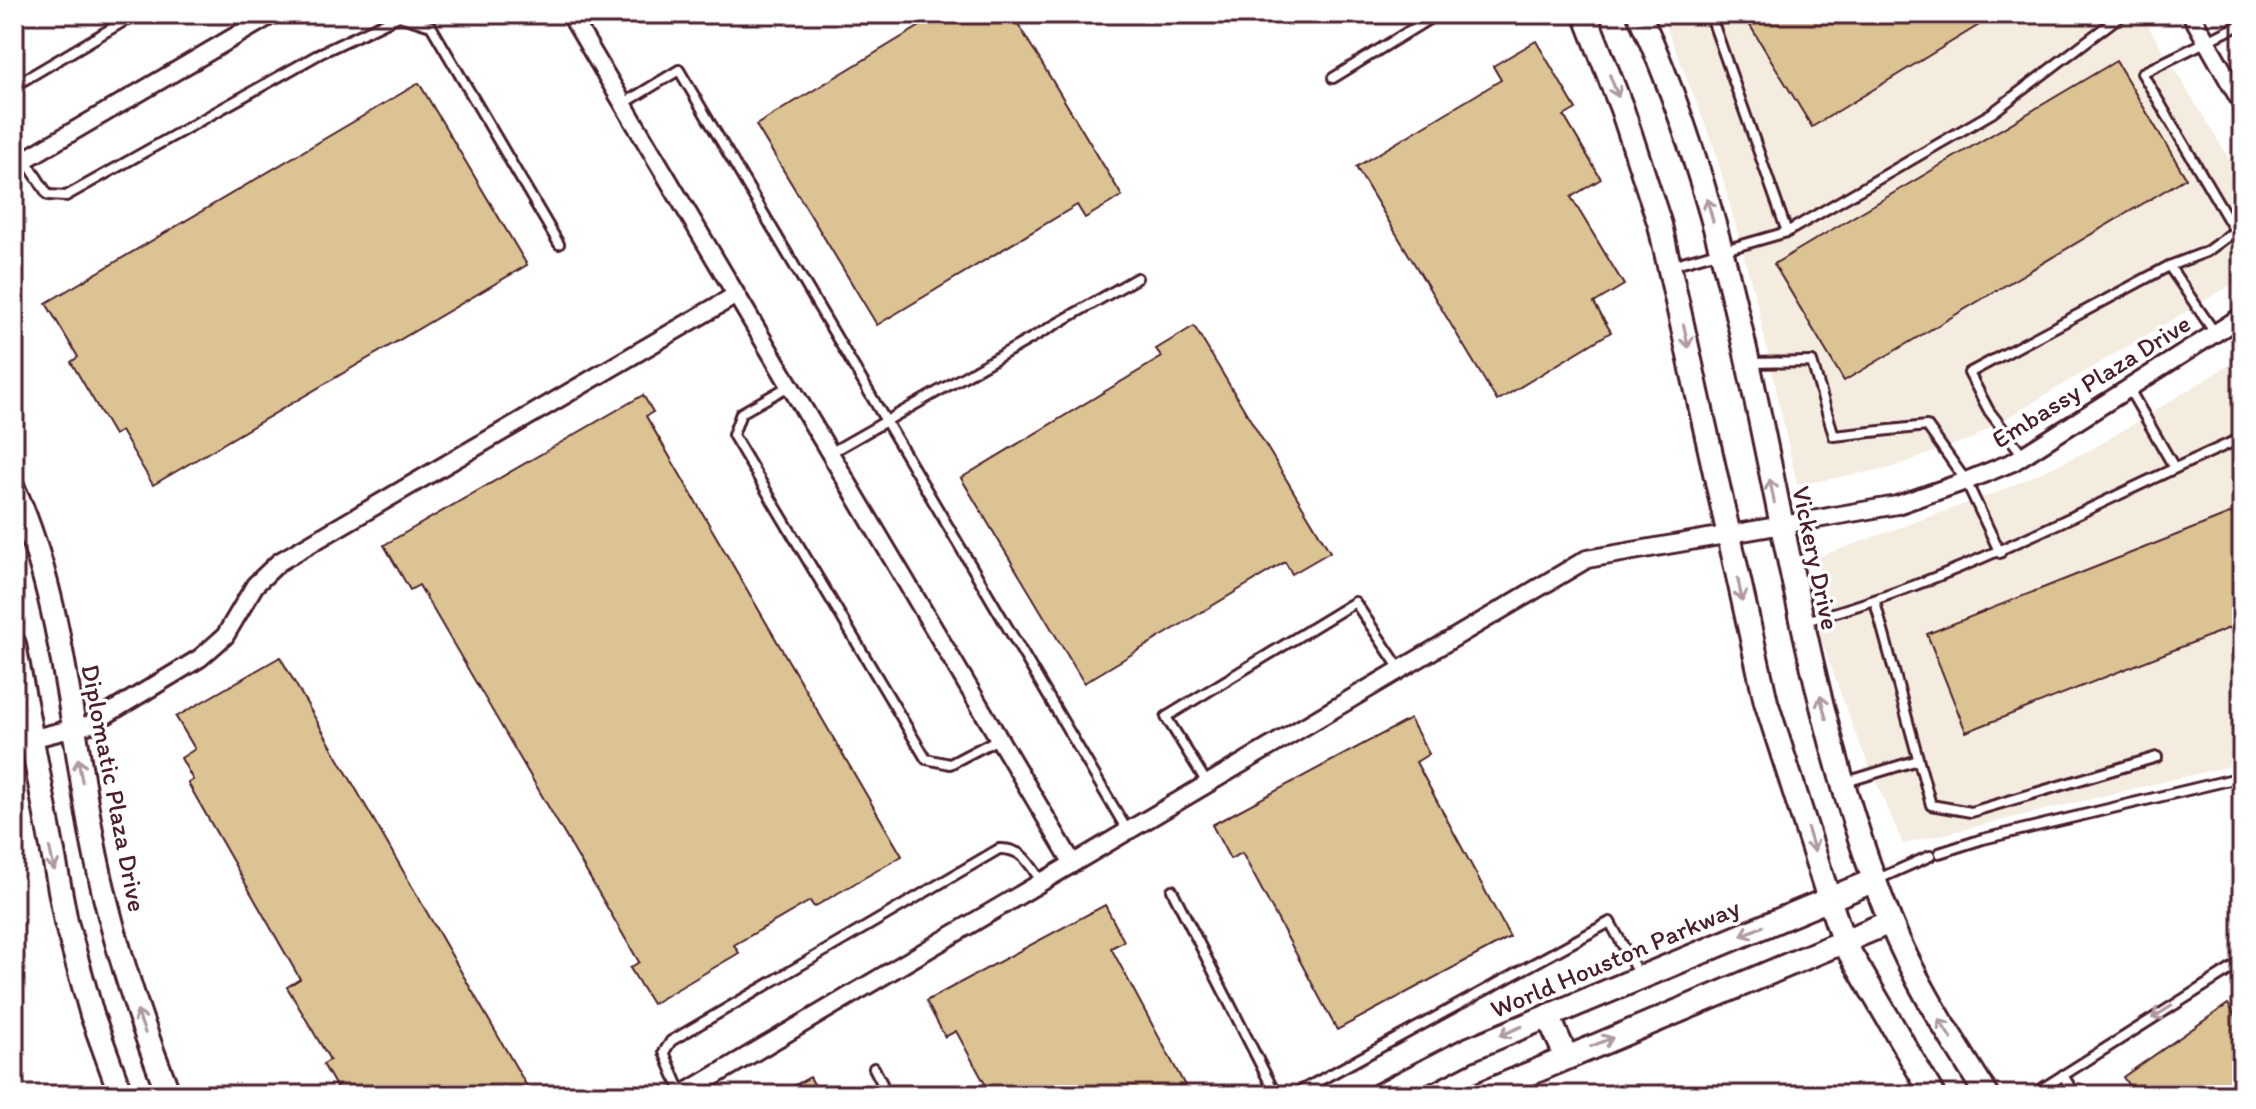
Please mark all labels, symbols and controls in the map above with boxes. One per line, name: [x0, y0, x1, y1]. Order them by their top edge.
one-way arrow: [1607, 73, 1622, 98]
one-way arrow: [1702, 197, 1717, 223]
street label: Embassy Plaza Drive: [1986, 307, 2196, 455]
one-way arrow: [1679, 322, 1694, 348]
one-way arrow: [1764, 479, 1779, 504]
street label: Vickery Drive: [1785, 483, 1847, 633]
one-way arrow: [1733, 577, 1748, 602]
street label: Diplomatic Plaza Drive: [74, 662, 154, 914]
one-way arrow: [1815, 694, 1830, 720]
one-way arrow: [72, 757, 87, 783]
one-way arrow: [1804, 827, 1819, 852]
one-way arrow: [45, 846, 60, 871]
street label: World Houston Parkway: [1485, 891, 1745, 1025]
one-way arrow: [1740, 925, 1765, 940]
one-way arrow: [2151, 1005, 2174, 1021]
one-way arrow: [132, 1010, 147, 1035]
one-way arrow: [1937, 1018, 1953, 1041]
one-way arrow: [1500, 1025, 1524, 1039]
one-way arrow: [1589, 1033, 1614, 1048]

